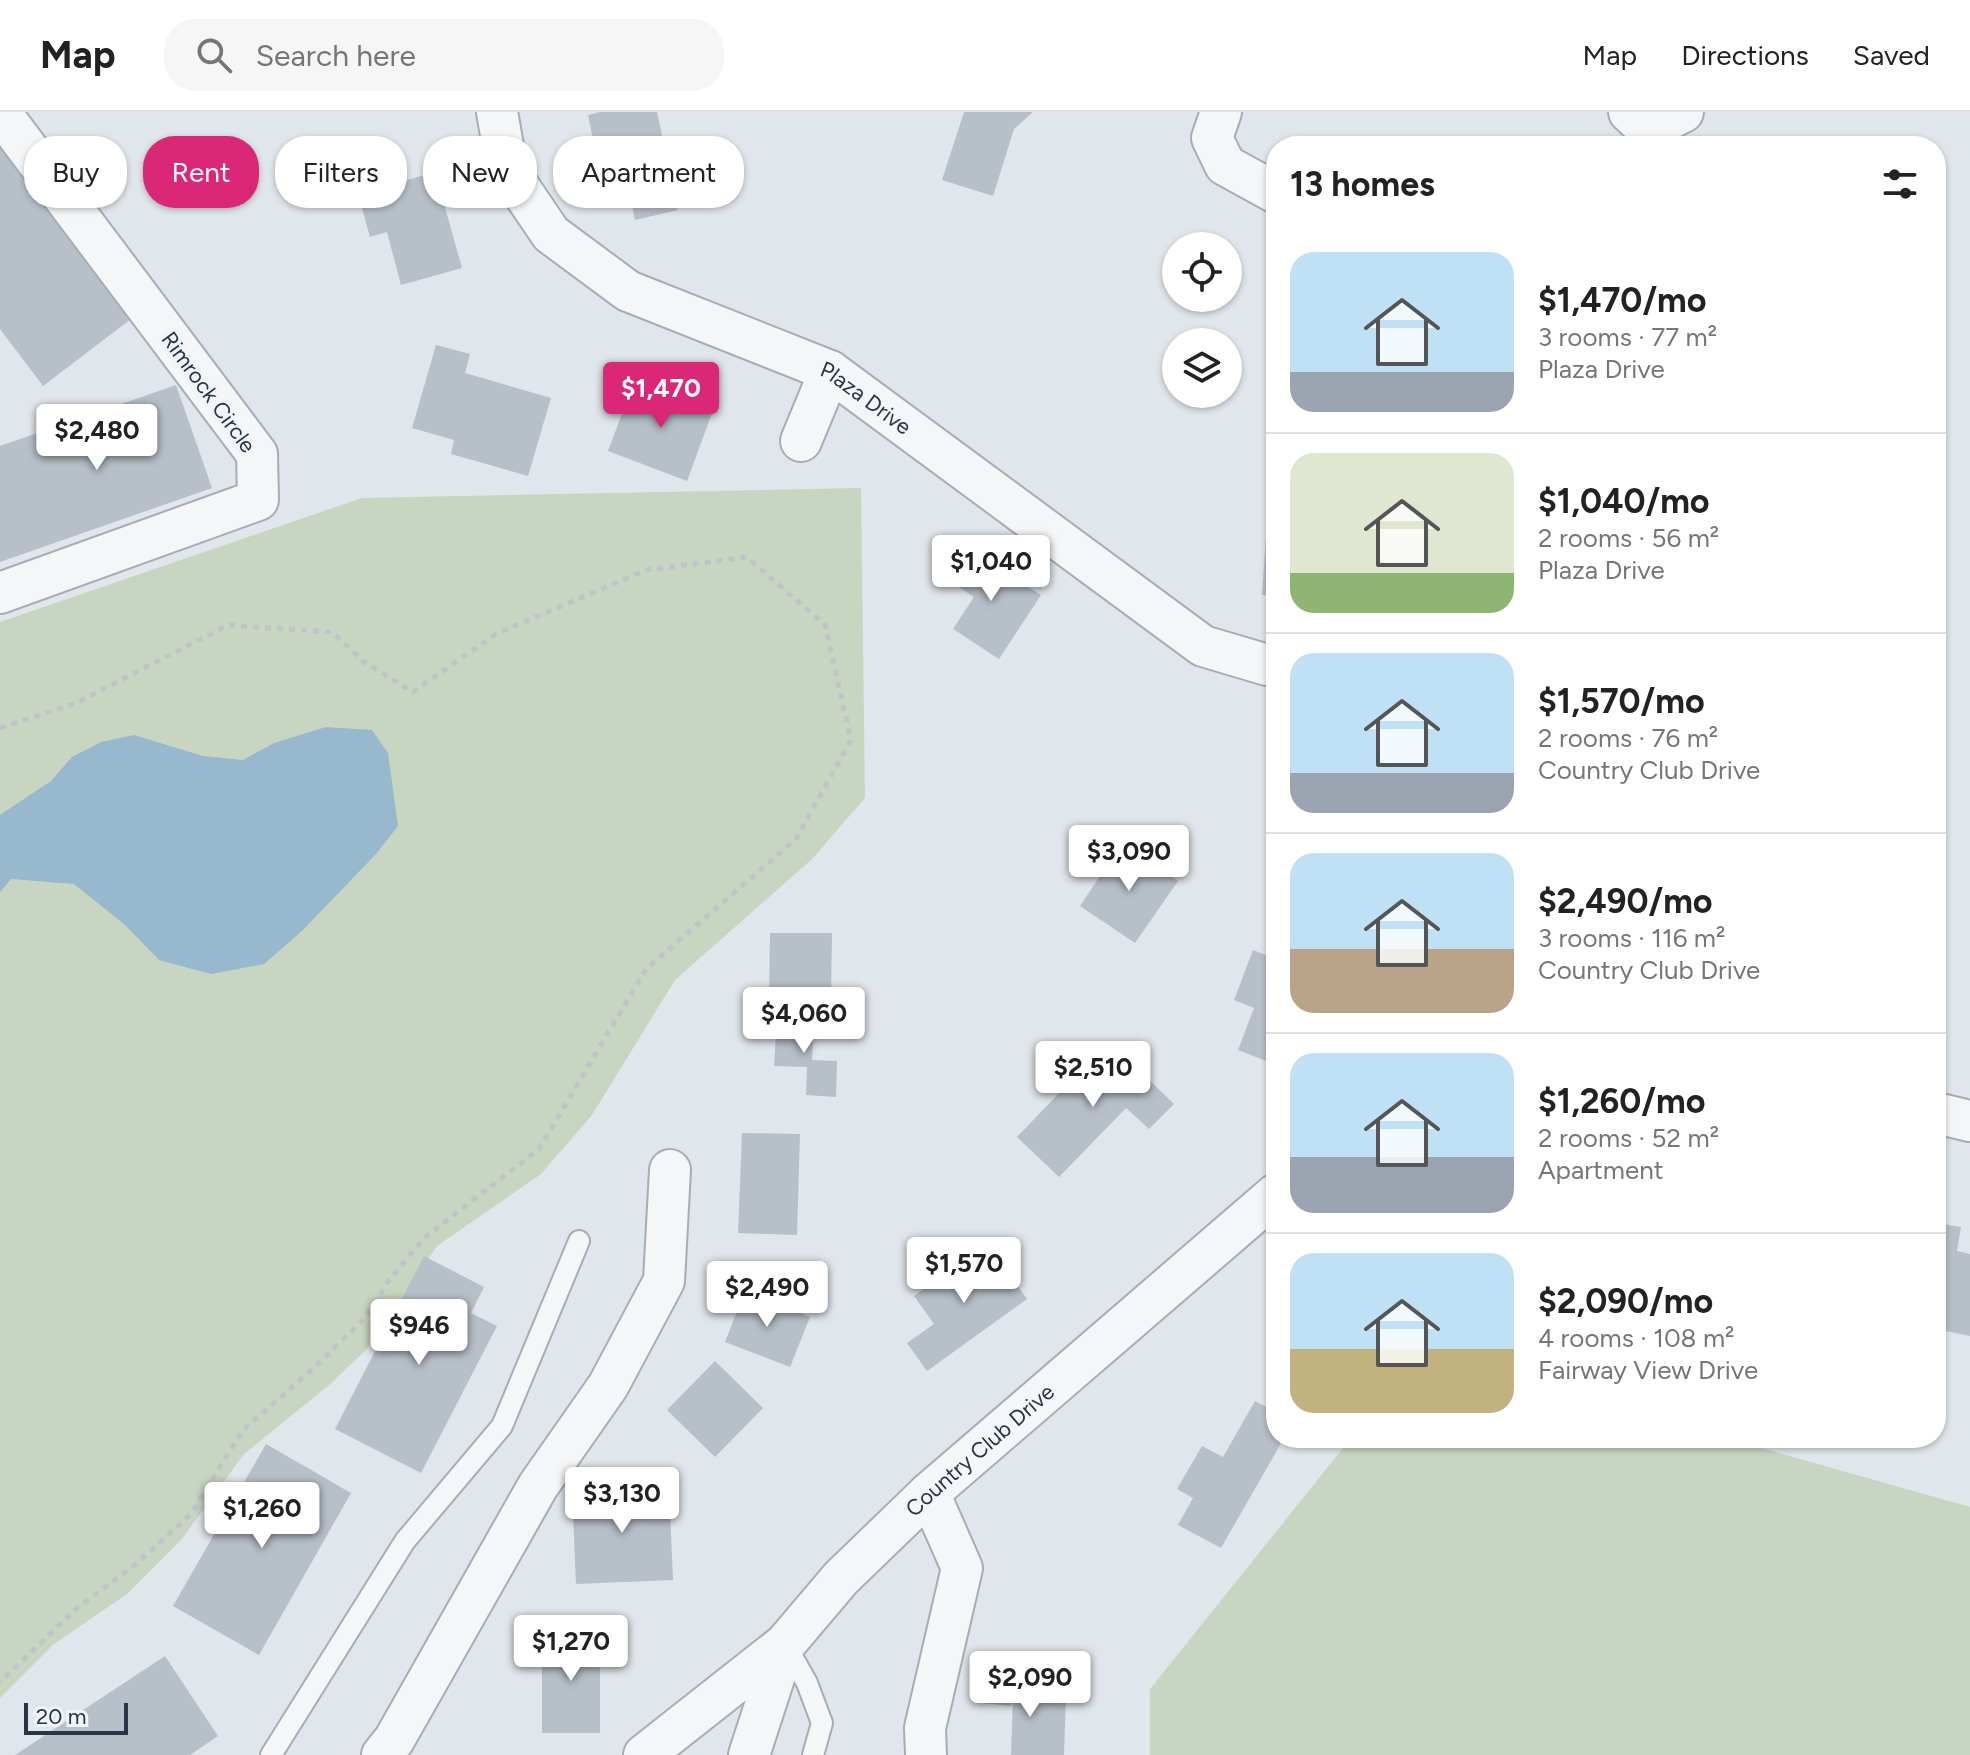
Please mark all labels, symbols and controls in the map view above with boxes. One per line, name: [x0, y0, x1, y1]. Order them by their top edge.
search box: [164, 19, 724, 91]
text: Map: [40, 32, 116, 78]
icon: search: [192, 33, 236, 77]
text: Search here: [256, 37, 416, 74]
text: Map: [1583, 38, 1637, 72]
text: Directions: [1681, 38, 1809, 72]
text: Saved: [1853, 38, 1930, 72]
chip: Buy: [24, 136, 127, 208]
chip: Rent: [143, 136, 259, 208]
chip: Filters: [275, 136, 407, 208]
chip: New: [423, 136, 537, 208]
chip: Apartment: [553, 136, 744, 208]
icon: filters: [1878, 162, 1922, 206]
text: 13 homes: [1290, 164, 1435, 205]
map controls: [1162, 232, 1242, 408]
button: locate: [1162, 232, 1242, 312]
text: $1,470/mo: [1538, 280, 1706, 321]
icon: home: [1354, 284, 1450, 380]
text: 3 rooms · 77 m²: [1538, 321, 1717, 353]
street label: Rimrock Circle: [156, 327, 262, 458]
button: layers: [1162, 328, 1242, 408]
text: Plaza Drive: [1538, 353, 1665, 385]
street label: Plaza Drive: [816, 356, 917, 441]
pin: $1,470: [596, 362, 726, 430]
text: $1,470: [621, 372, 701, 404]
pin: $2,480: [32, 404, 162, 472]
text: $2,480: [54, 414, 140, 446]
text: $1,040/mo: [1538, 481, 1710, 522]
icon: home: [1354, 485, 1450, 581]
text: 2 rooms · 56 m²: [1538, 522, 1719, 554]
pin: $1,040: [926, 535, 1056, 603]
text: $1,040: [950, 545, 1032, 577]
text: Plaza Drive: [1538, 554, 1665, 586]
text: $1,570/mo: [1538, 681, 1705, 722]
icon: home: [1354, 685, 1450, 781]
text: 2 rooms · 76 m²: [1538, 722, 1718, 754]
text: Country Club Drive: [1538, 754, 1760, 786]
pin: $3,090: [1064, 825, 1194, 893]
text: $3,090: [1087, 835, 1171, 867]
text: $2,490/mo: [1538, 881, 1713, 922]
icon: home: [1354, 885, 1450, 981]
text: 3 rooms · 116 m²: [1538, 922, 1725, 954]
text: Country Club Drive: [1538, 954, 1760, 986]
pin: $4,060: [739, 987, 869, 1055]
text: $4,060: [761, 997, 847, 1029]
pin: $2,510: [1028, 1041, 1158, 1109]
text: $2,510: [1053, 1051, 1133, 1083]
text: $1,260/mo: [1538, 1081, 1705, 1122]
icon: home: [1354, 1085, 1450, 1181]
text: 2 rooms · 52 m²: [1538, 1122, 1719, 1154]
text: Apartment: [1538, 1154, 1664, 1186]
pin: $1,570: [899, 1237, 1029, 1305]
text: $1,570: [925, 1247, 1003, 1279]
pin: $2,490: [702, 1261, 832, 1329]
text: $2,490: [725, 1271, 809, 1303]
text: $2,090/mo: [1538, 1281, 1713, 1322]
icon: home: [1354, 1285, 1450, 1381]
pin: $946: [372, 1299, 466, 1367]
text: $946: [388, 1309, 450, 1341]
text: 4 rooms · 108 m²: [1538, 1322, 1735, 1354]
text: Fairway View Drive: [1538, 1354, 1758, 1386]
street label: Country Club Drive: [900, 1378, 1060, 1522]
pin: $3,130: [557, 1467, 687, 1535]
text: $3,130: [583, 1477, 661, 1509]
pin: $1,260: [197, 1482, 327, 1550]
text: $1,260: [222, 1492, 302, 1524]
pin: $1,270: [506, 1615, 636, 1683]
text: $1,270: [532, 1625, 610, 1657]
pin: $2,090: [965, 1651, 1095, 1719]
text: $2,090: [988, 1661, 1072, 1693]
scale bar: [24, 1699, 128, 1735]
text: 20 m: [36, 1703, 87, 1730]

